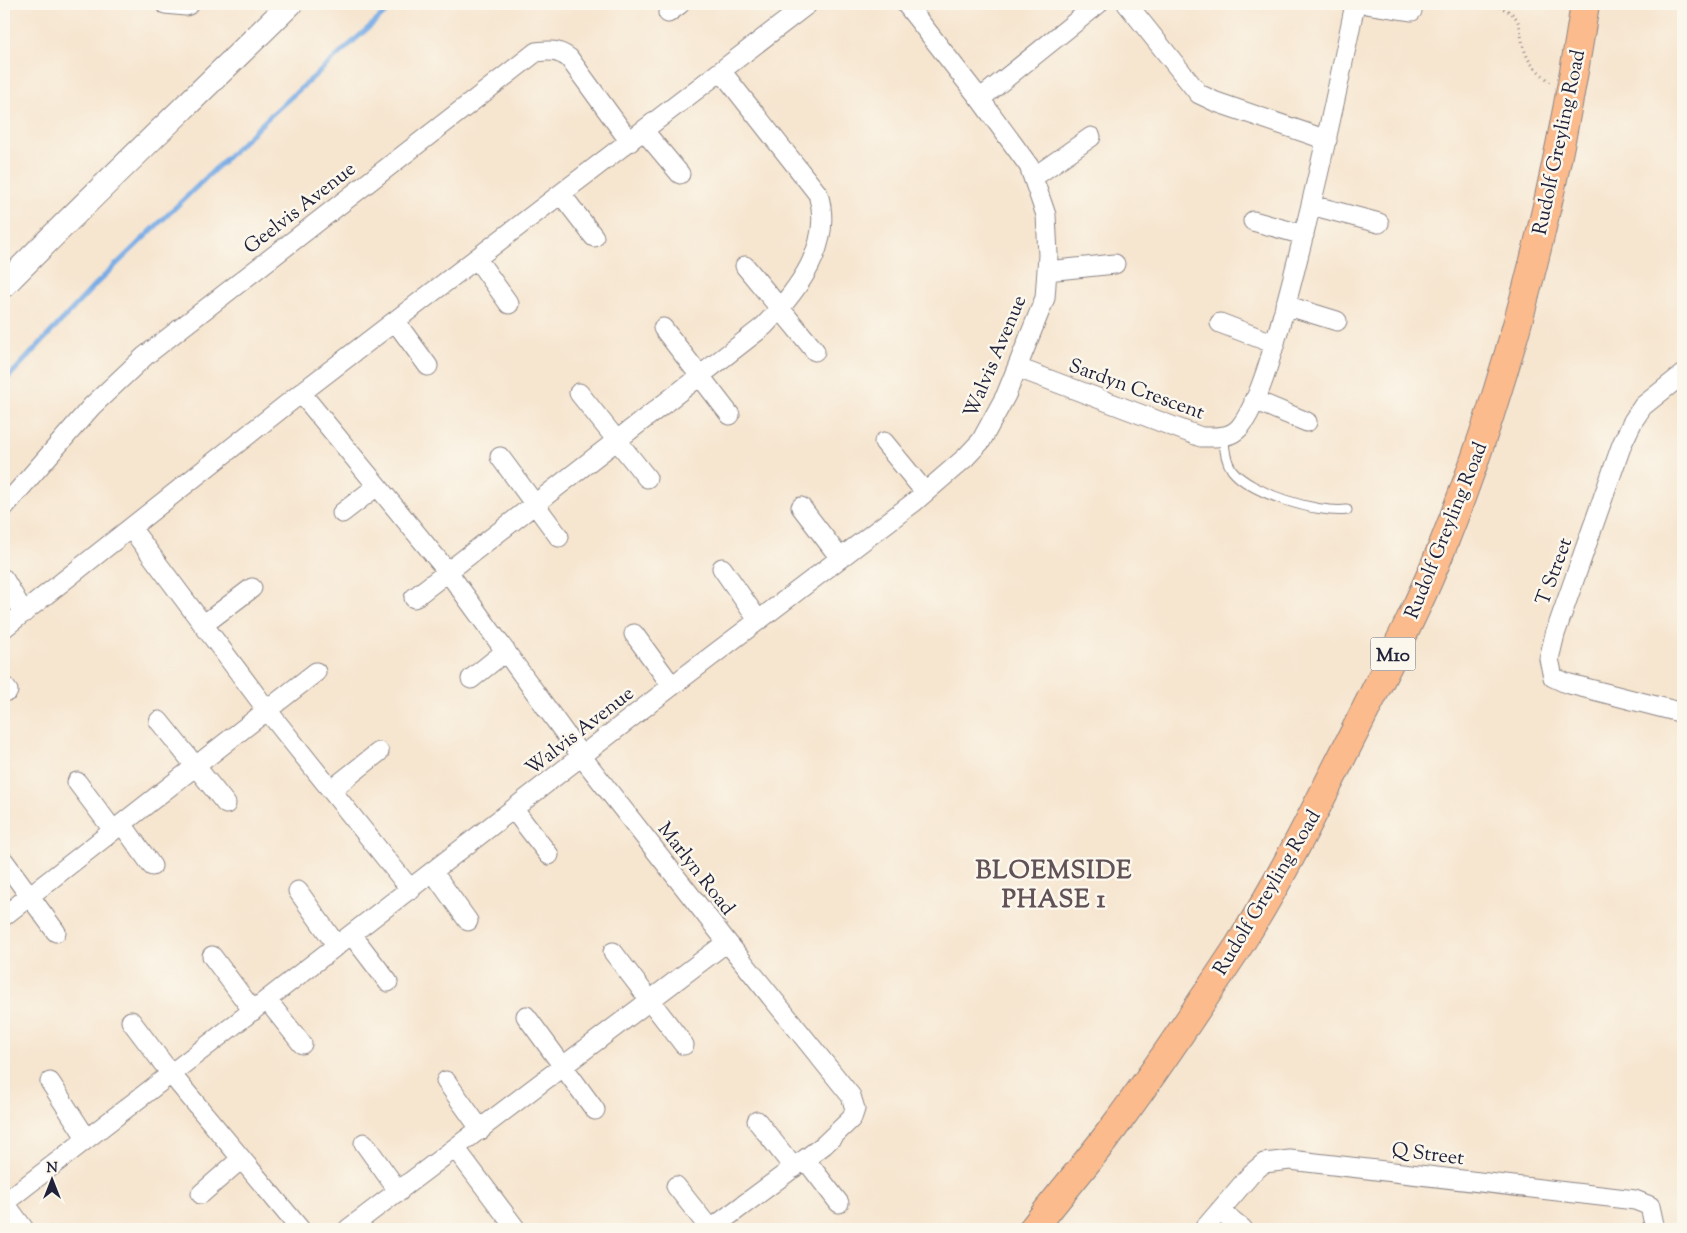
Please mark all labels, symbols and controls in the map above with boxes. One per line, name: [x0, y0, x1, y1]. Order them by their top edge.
street label: Rudolf Greyling Road: [1527, 47, 1594, 238]
street label: Geelvis Avenue: [238, 156, 363, 262]
street label: Walvis Avenue: [957, 291, 1035, 423]
street label: Sardyn Crescent: [1064, 352, 1208, 428]
street label: Rudolf Greyling Road: [1399, 438, 1496, 624]
street label: T Street: [1530, 534, 1581, 610]
road number: M10: [1370, 638, 1416, 671]
street label: Walvis Avenue: [520, 680, 641, 784]
street label: Rudolf Greyling Road: [1207, 805, 1329, 982]
street label: Marlyn Road: [649, 817, 741, 922]
district label: BLOEMSIDE PHASE 1: [976, 854, 1132, 919]
street label: Q Street: [1390, 1137, 1466, 1174]
north arrow: [28, 1156, 78, 1206]
text: N: [46, 1159, 58, 1179]

